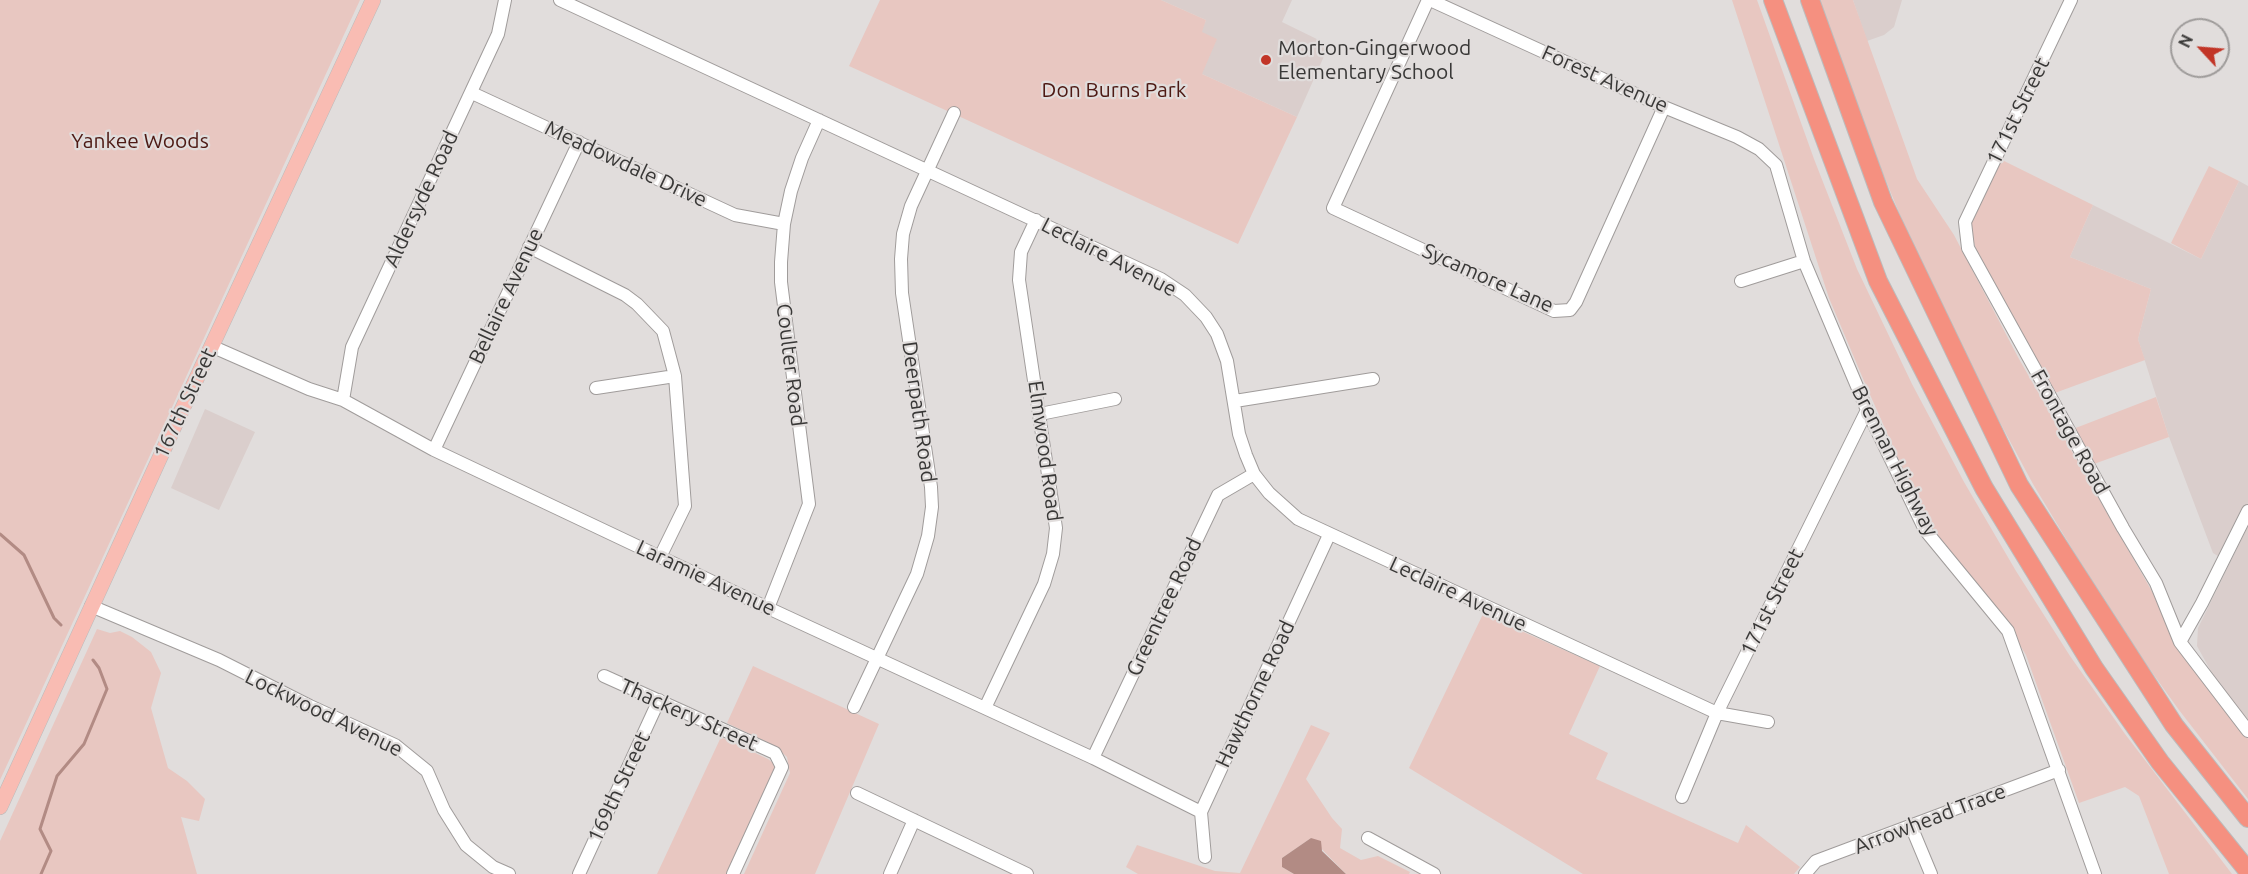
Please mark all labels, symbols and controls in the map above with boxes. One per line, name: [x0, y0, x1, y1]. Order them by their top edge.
north arrow: [2170, 18, 2230, 78]
text: N: [2175, 32, 2196, 50]
place label: Morton-Gingerwood Elementary School: [1278, 35, 1471, 85]
street label: Forest Avenue: [1538, 40, 1672, 118]
marker: Morton-Gingerwood Elementary School: [1259, 53, 1273, 67]
street label: 171st Street: [1981, 53, 2055, 169]
park label: Don Burns Park: [1042, 77, 1186, 103]
street label: Meadowdale Drive: [541, 115, 711, 213]
street label: Aldersyde Road: [378, 127, 464, 271]
park label: Yankee Woods: [71, 128, 209, 154]
street label: Leclaire Avenue: [1037, 212, 1181, 302]
street label: Bellaire Avenue: [464, 224, 548, 368]
street label: Sycamore Lane: [1418, 238, 1558, 318]
street label: Coulter Road: [771, 302, 811, 428]
street label: Deerpath Road: [897, 340, 941, 484]
street label: 167th Street: [148, 344, 222, 462]
street label: Frontage Road: [2025, 365, 2115, 499]
street label: Elmwood Road: [1023, 379, 1067, 523]
street label: Brennan Highway: [1846, 382, 1944, 540]
street label: Greentree Road: [1121, 534, 1207, 680]
street label: Laramie Avenue: [632, 535, 780, 621]
street label: 171st Street: [1735, 544, 1809, 660]
street label: Leclaire Avenue: [1385, 551, 1531, 637]
street label: Hawthorne Road: [1210, 617, 1300, 771]
street label: Lockwood Avenue: [241, 664, 407, 762]
street label: Thackery Street: [616, 673, 762, 757]
street label: 169th Street: [582, 728, 656, 846]
street label: Arrowhead Trace: [1851, 778, 2009, 860]

